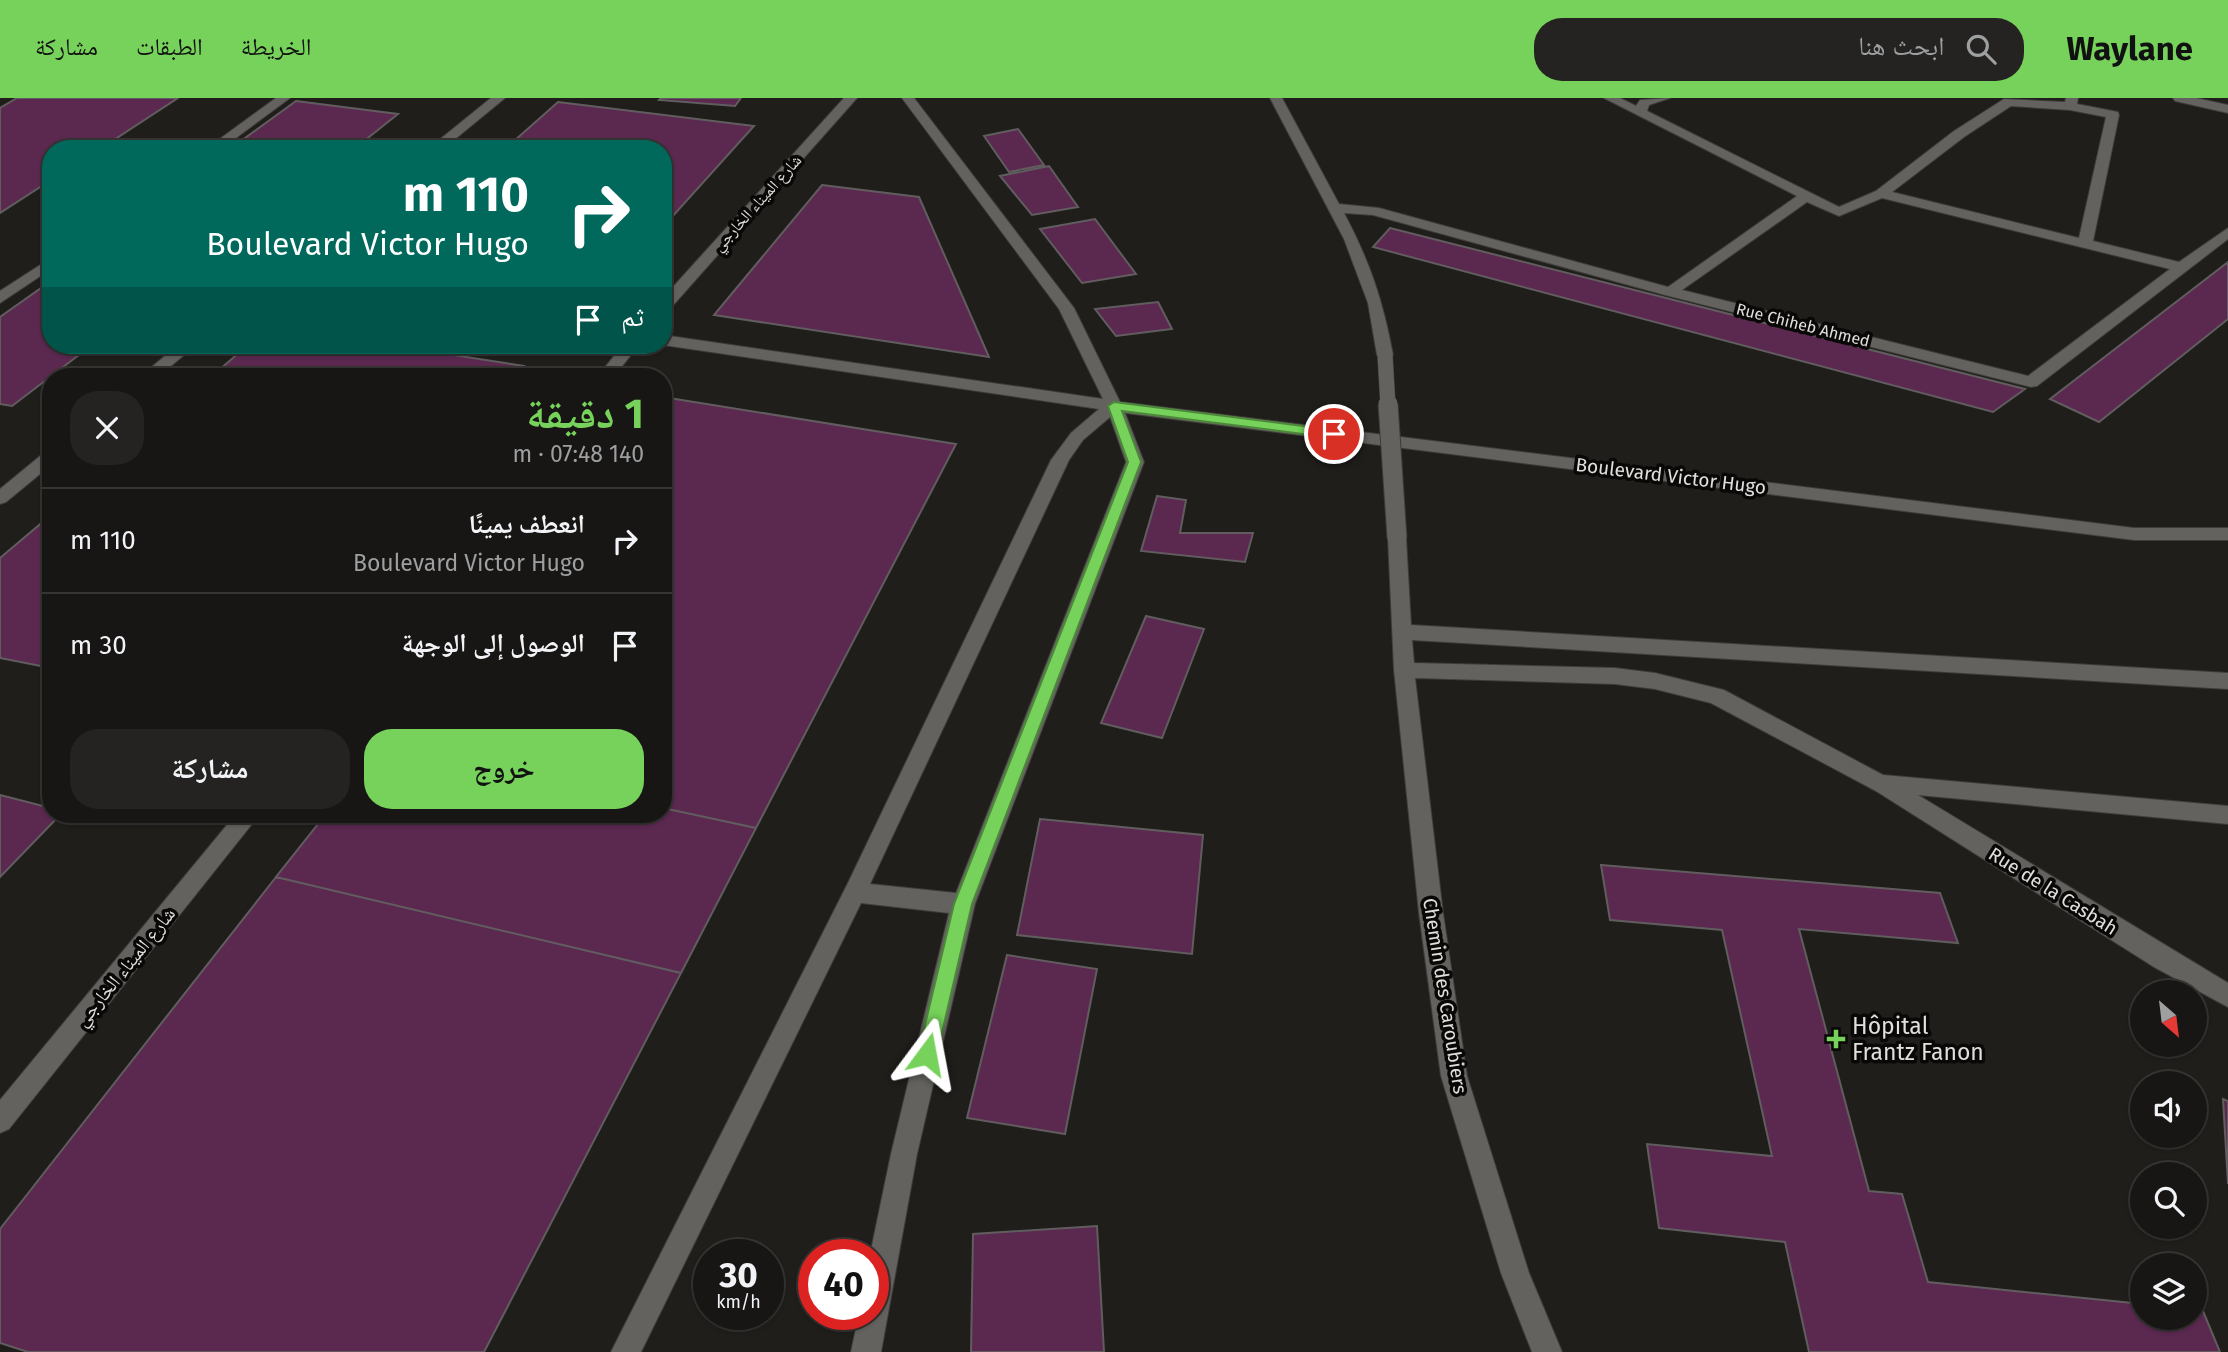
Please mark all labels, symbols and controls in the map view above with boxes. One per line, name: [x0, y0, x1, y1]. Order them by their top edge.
search box: [1534, 18, 2024, 81]
text: Waylane: [2066, 29, 2193, 69]
icon: search: [1962, 30, 2000, 68]
text: ابحث هنا: [1858, 31, 1944, 62]
text: مشاركة: [35, 33, 98, 61]
text: الطبقات: [136, 33, 203, 61]
text: الخريطة: [241, 33, 311, 61]
street label: شارع الميناء الخارجي: [709, 151, 808, 257]
text: 110 m: [403, 165, 529, 224]
icon: right: [553, 168, 644, 259]
text: Boulevard Victor Hugo: [206, 225, 529, 263]
street label: Rue Chiheb Ahmed: [1734, 299, 1872, 351]
icon: arrive: [569, 301, 607, 339]
text: ثم: [621, 302, 644, 333]
text: 1 دقيقة: [526, 389, 644, 439]
button: close: [70, 391, 144, 465]
pin: [1304, 404, 1364, 464]
icon: arrive: [1315, 415, 1353, 453]
text: 140 m · 07:48: [513, 440, 644, 468]
street label: Boulevard Victor Hugo: [1574, 453, 1768, 499]
text: انعطف يمينًا: [469, 509, 585, 540]
icon: right: [606, 522, 644, 560]
text: 110 m: [70, 525, 136, 556]
text: Boulevard Victor Hugo: [353, 549, 585, 577]
icon: arrive: [606, 627, 644, 665]
text: الوصول إلى الوجهة: [402, 628, 585, 659]
text: 30 m: [70, 630, 127, 661]
button: مشاركة: [70, 729, 350, 809]
button: خروج: [364, 729, 644, 809]
street label: Rue de la Casbah: [1984, 842, 2122, 940]
street label: Chemin des Caroubiers: [1418, 896, 1472, 1096]
street label: شارع الميناء الخارجي: [70, 903, 183, 1034]
north arrow: [2130, 980, 2207, 1057]
map controls: [2130, 980, 2207, 1330]
place label: Hôpital Frantz Fanon: [1852, 1012, 1984, 1066]
position arrow: [890, 1017, 964, 1091]
marker: Hôpital Frantz Fanon: [1826, 1029, 1846, 1049]
button: sound: [2130, 1071, 2207, 1148]
button: search: [2130, 1162, 2207, 1239]
speed limit sign: 40: [798, 1239, 889, 1330]
button: layers: [2130, 1253, 2207, 1330]
text: 30: [719, 1254, 758, 1296]
text: km/h: [716, 1291, 761, 1313]

